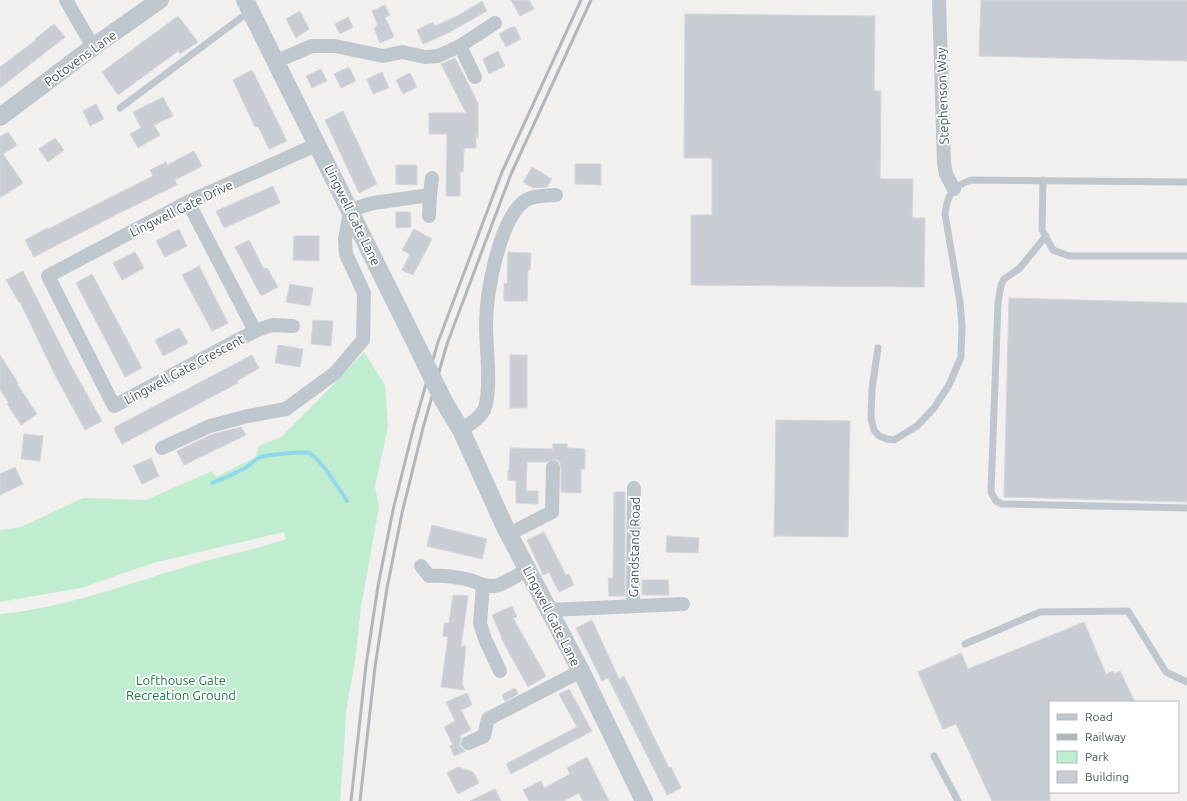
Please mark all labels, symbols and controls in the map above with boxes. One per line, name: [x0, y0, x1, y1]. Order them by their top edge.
street label: Potovens Lane: [41, 27, 119, 89]
street label: Stephenson Way: [933, 47, 951, 145]
street label: Lingwell Gate Lane: [323, 162, 383, 268]
street label: Lingwell Gate Drive: [127, 177, 235, 239]
street label: Lingwell Gate Crescent: [122, 331, 246, 407]
street label: Grandstand Road: [626, 497, 642, 597]
street label: Lingwell Gate Lane: [521, 564, 583, 668]
park label: Lofthouse Gate Recreation Ground: [126, 673, 236, 702]
legend: [1049, 701, 1179, 793]
text: Road: [1085, 710, 1113, 723]
text: Railway: [1085, 730, 1126, 743]
text: Park: [1085, 750, 1109, 763]
text: Building: [1085, 770, 1129, 783]

